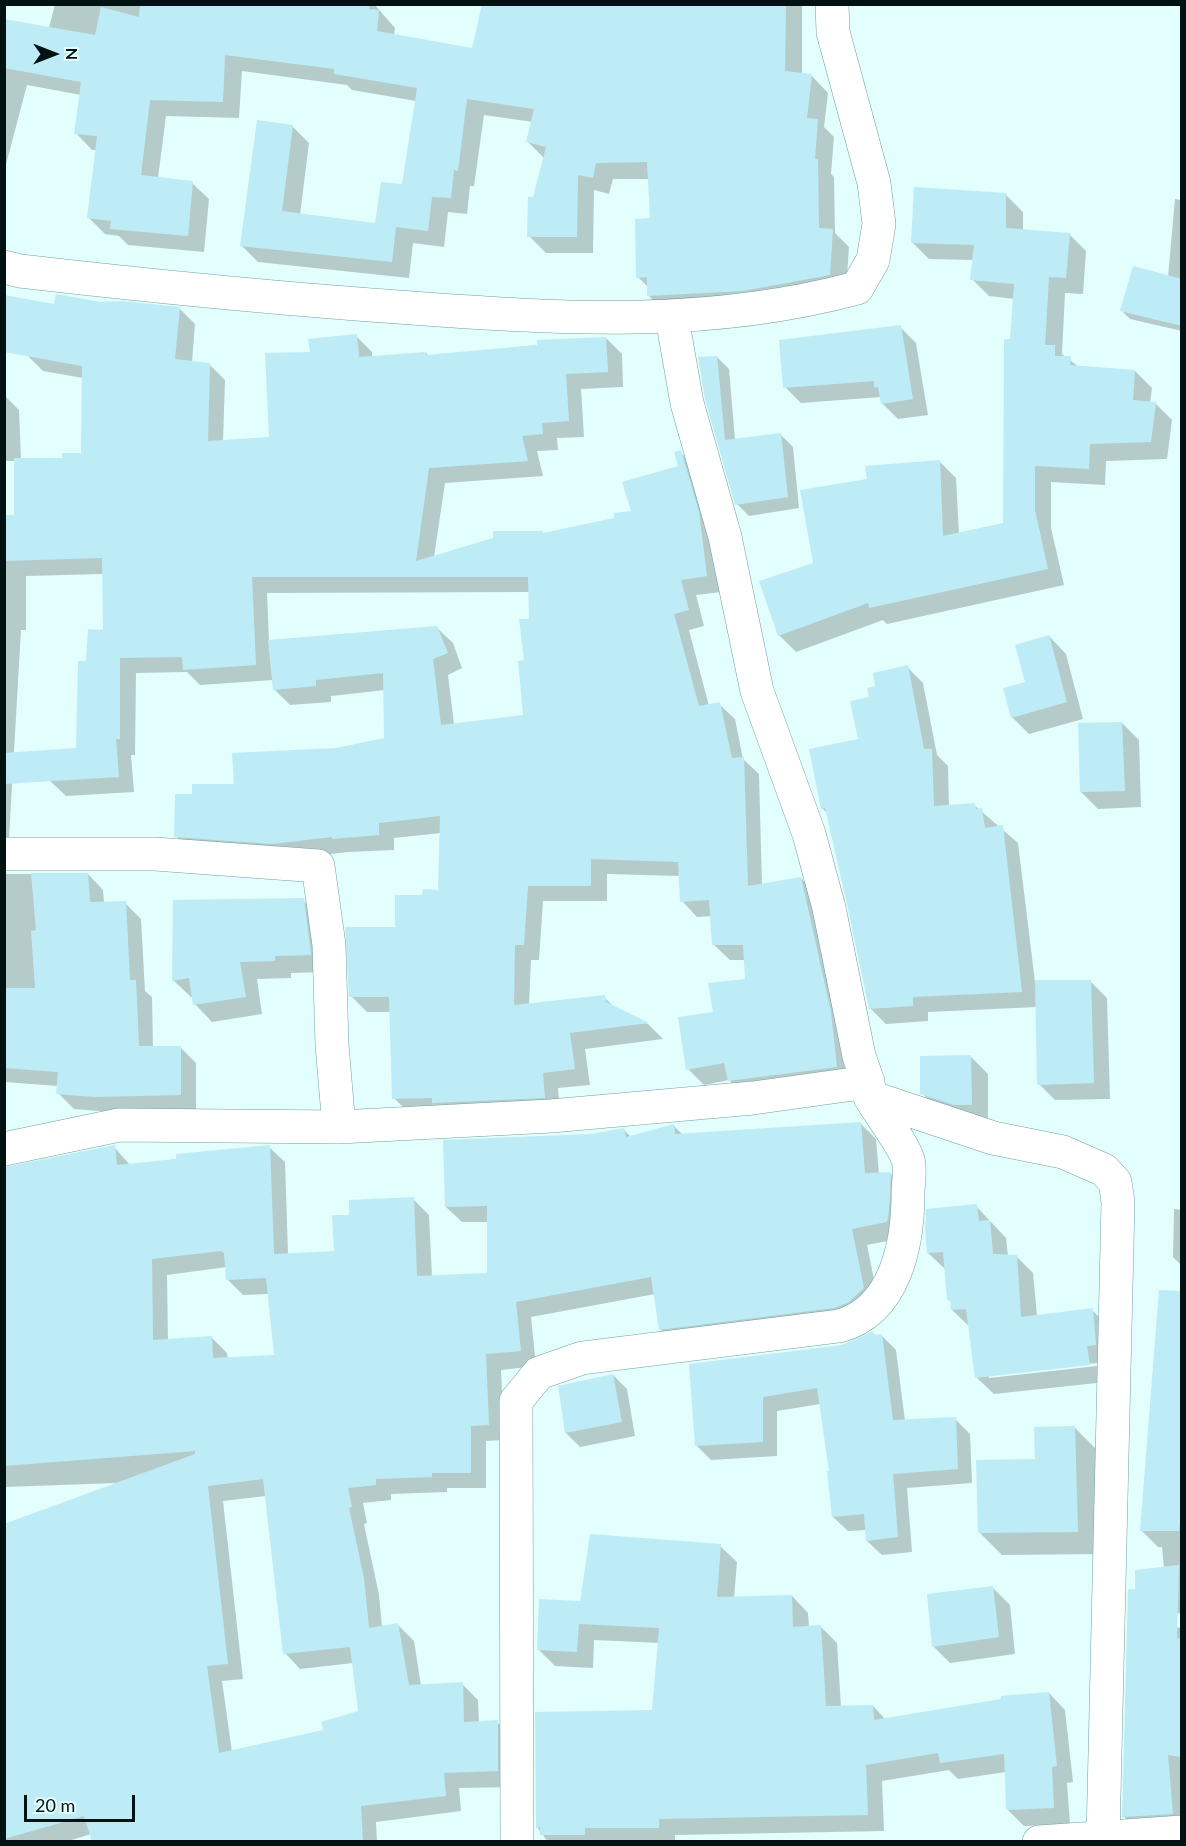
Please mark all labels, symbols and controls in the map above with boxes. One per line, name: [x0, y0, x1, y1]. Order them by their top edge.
north arrow: [24, 24, 84, 84]
text: N: [63, 48, 82, 60]
scale bar: [27, 1783, 138, 1821]
text: 20 m: [35, 1794, 75, 1816]

